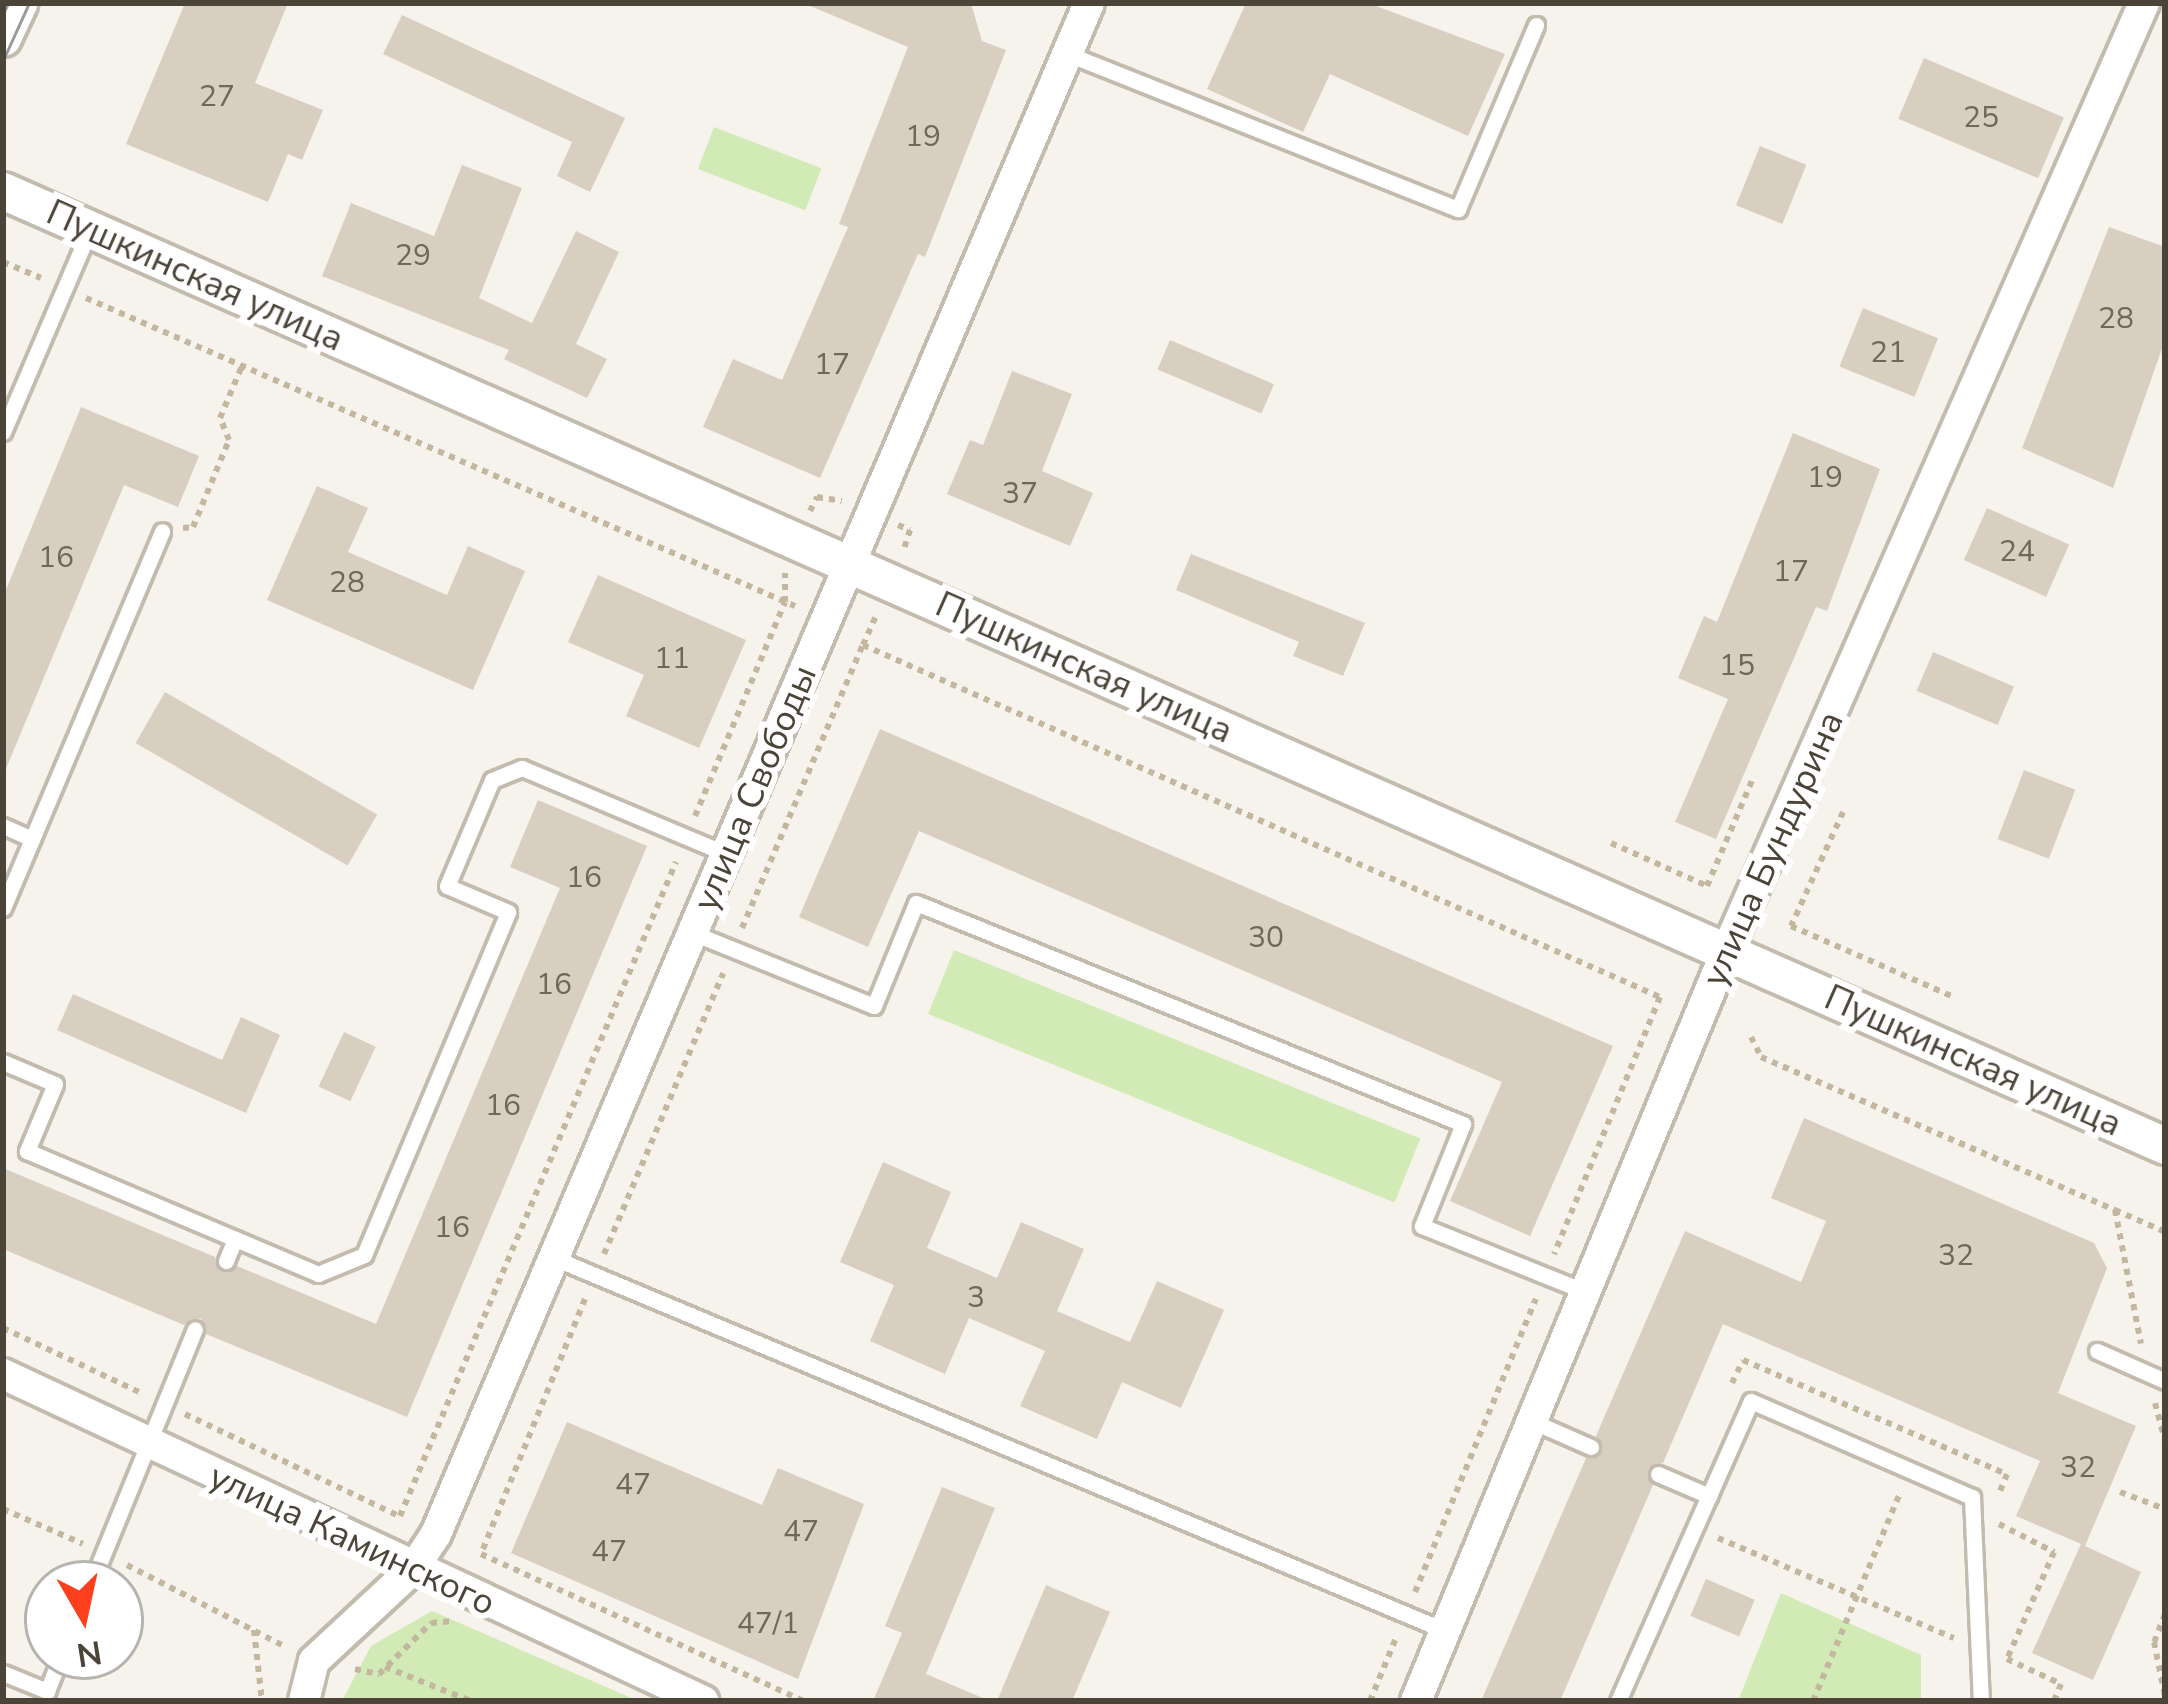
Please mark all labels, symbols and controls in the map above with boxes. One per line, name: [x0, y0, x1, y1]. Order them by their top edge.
house number: 27: [199, 79, 235, 115]
house number: 25: [1963, 100, 1999, 136]
house number: 19: [905, 119, 941, 155]
street label: Пушкинская улица: [40, 191, 350, 361]
house number: 29: [395, 238, 431, 274]
house number: 28: [2098, 301, 2134, 337]
house number: 21: [1870, 335, 1906, 371]
house number: 17: [814, 347, 850, 383]
house number: 19: [1807, 460, 1843, 496]
house number: 37: [1002, 476, 1038, 512]
house number: 24: [1999, 534, 2035, 570]
house number: 16: [38, 540, 74, 576]
house number: 17: [1773, 554, 1809, 590]
house number: 28: [329, 565, 365, 601]
street label: Пушкинская улица: [929, 583, 1239, 753]
house number: 11: [654, 641, 690, 677]
house number: 15: [1719, 648, 1755, 684]
street label: улица Свободы: [684, 659, 826, 917]
street label: улица Бундурина: [1693, 705, 1853, 993]
house number: 16: [566, 860, 602, 896]
house number: 30: [1248, 920, 1284, 956]
house number: 16: [536, 967, 572, 1003]
street label: Пушкинская улица: [1818, 976, 2128, 1146]
house number: 16: [485, 1088, 521, 1124]
house number: 16: [434, 1210, 470, 1246]
house number: 32: [1938, 1238, 1974, 1274]
house number: 3: [967, 1280, 985, 1316]
house number: 32: [2060, 1450, 2096, 1486]
street label: улица Каминского: [202, 1455, 502, 1625]
house number: 47: [615, 1467, 651, 1503]
house number: 47: [783, 1514, 819, 1550]
house number: 47: [591, 1534, 627, 1570]
north arrow: [24, 1560, 144, 1680]
house number: 47/1: [737, 1606, 799, 1642]
text: N: [74, 1629, 105, 1677]

